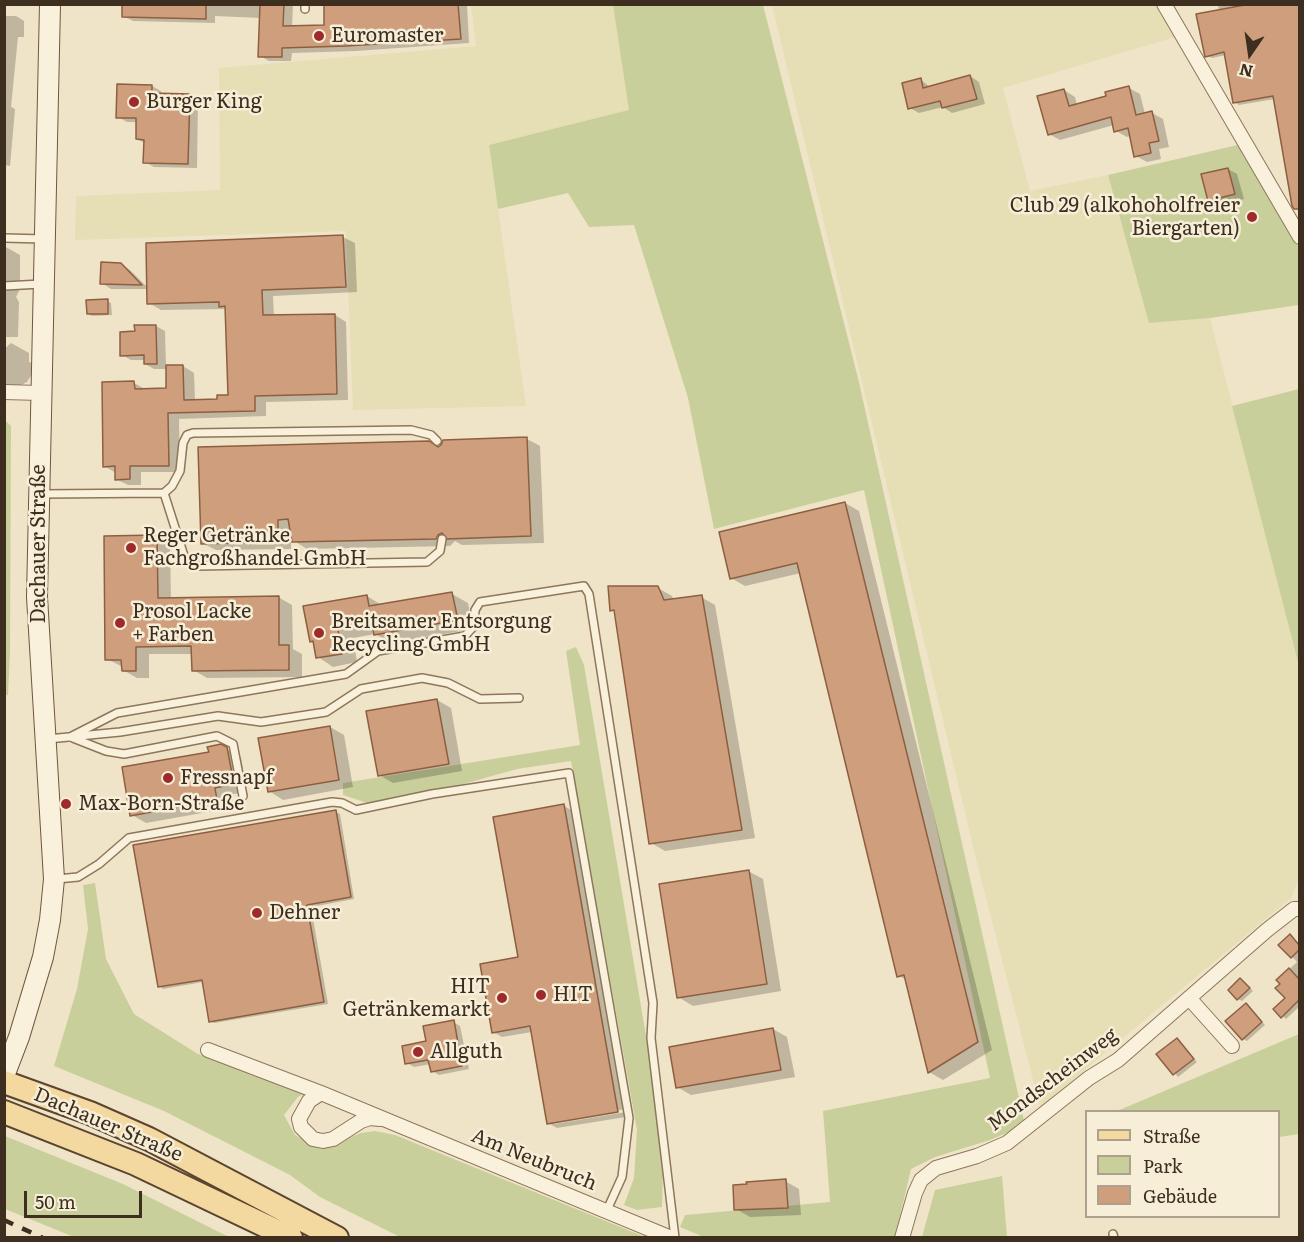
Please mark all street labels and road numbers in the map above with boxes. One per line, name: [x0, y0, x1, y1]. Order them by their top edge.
street label: Dachauer Straße: [27, 464, 51, 624]
street label: Mondscheinweg: [983, 1023, 1123, 1137]
street label: Dachauer Straße: [30, 1083, 186, 1167]
street label: Am Neubruch: [468, 1124, 600, 1196]

